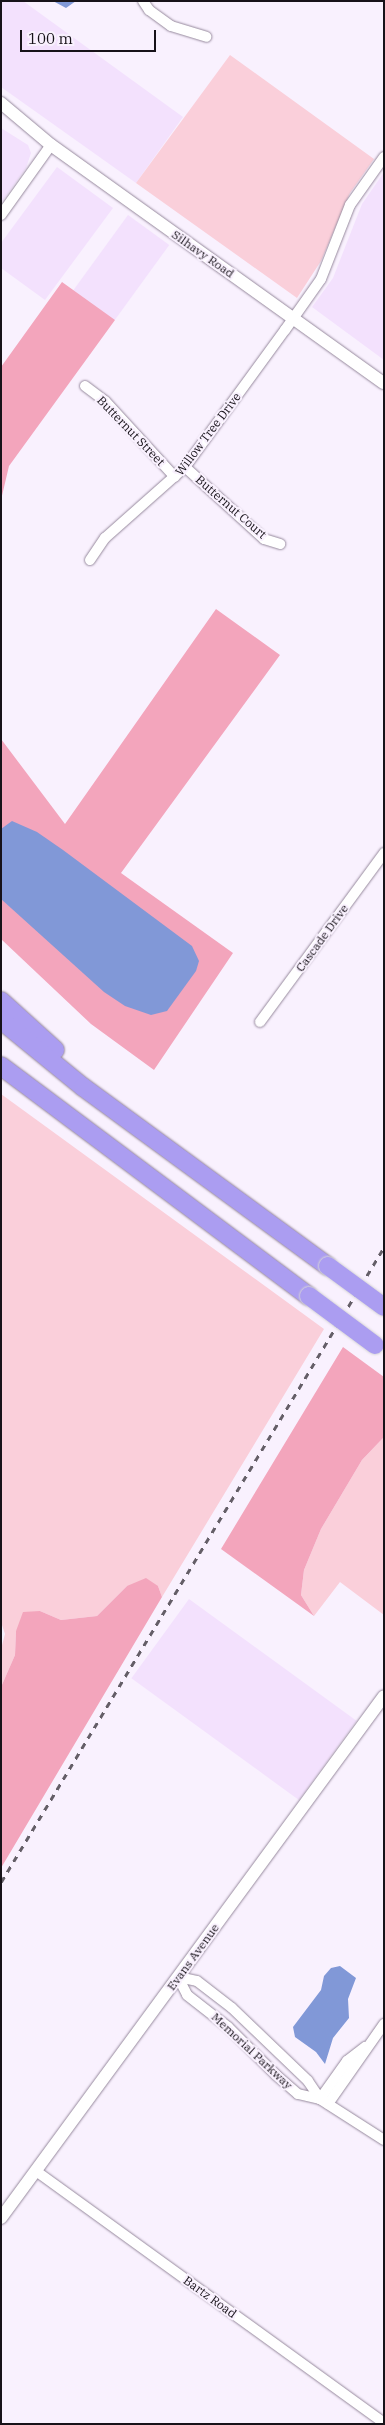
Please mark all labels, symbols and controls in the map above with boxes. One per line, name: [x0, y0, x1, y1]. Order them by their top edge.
scale bar: [22, 20, 159, 52]
text: 100 m: [28, 29, 73, 48]
street label: Silhavy Road: [169, 227, 237, 281]
street label: Willow Tree Drive: [172, 390, 244, 478]
street label: Butternut Street: [94, 393, 168, 469]
street label: Butternut Court: [193, 472, 269, 542]
street label: Cascade Drive: [293, 902, 351, 974]
street label: Evans Avenue: [164, 1921, 222, 1993]
street label: Memorial Parkway: [209, 2010, 295, 2092]
street label: Bartz Road: [181, 2273, 239, 2321]

